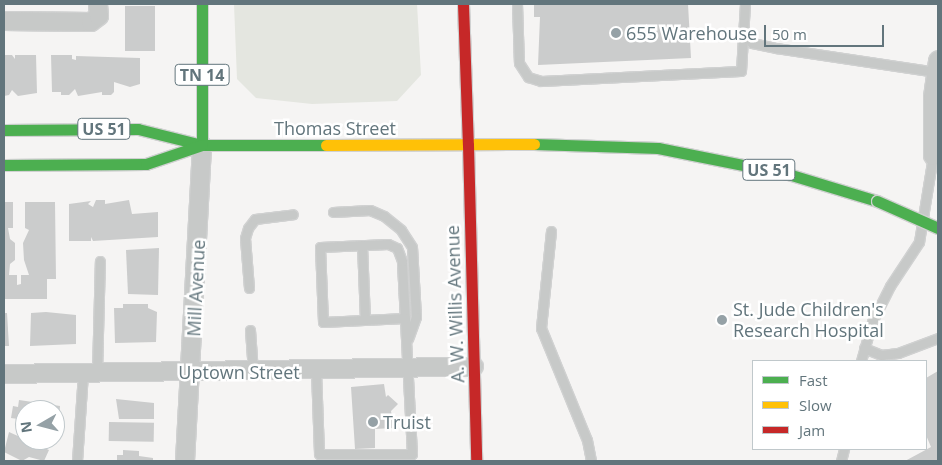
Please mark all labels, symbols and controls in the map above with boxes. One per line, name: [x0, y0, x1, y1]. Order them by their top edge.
scale bar: [767, 15, 887, 47]
place label: 655 Warehouse: [626, 22, 757, 44]
text: 50 m: [772, 24, 807, 44]
marker: 655 Warehouse: [610, 27, 622, 39]
road number: TN 14: [174, 62, 230, 88]
road number: US 51: [76, 116, 132, 142]
street label: Thomas Street: [274, 117, 396, 139]
road number: US 51: [742, 156, 796, 184]
street label: A. W. Willis Avenue: [441, 225, 469, 383]
street label: Mill Avenue: [183, 239, 209, 337]
place label: St. Jude Children's Research Hospital: [733, 299, 884, 342]
marker: St. Jude Children's Research Hospital: [715, 313, 729, 327]
legend: [752, 360, 927, 450]
street label: Uptown Street: [178, 361, 300, 383]
text: Fast: [799, 370, 828, 390]
text: Slow: [799, 395, 832, 415]
north arrow: [15, 400, 65, 450]
place label: Truist: [383, 411, 431, 433]
marker: Truist: [367, 416, 379, 428]
text: N: [15, 420, 36, 434]
text: Jam: [799, 420, 825, 440]

